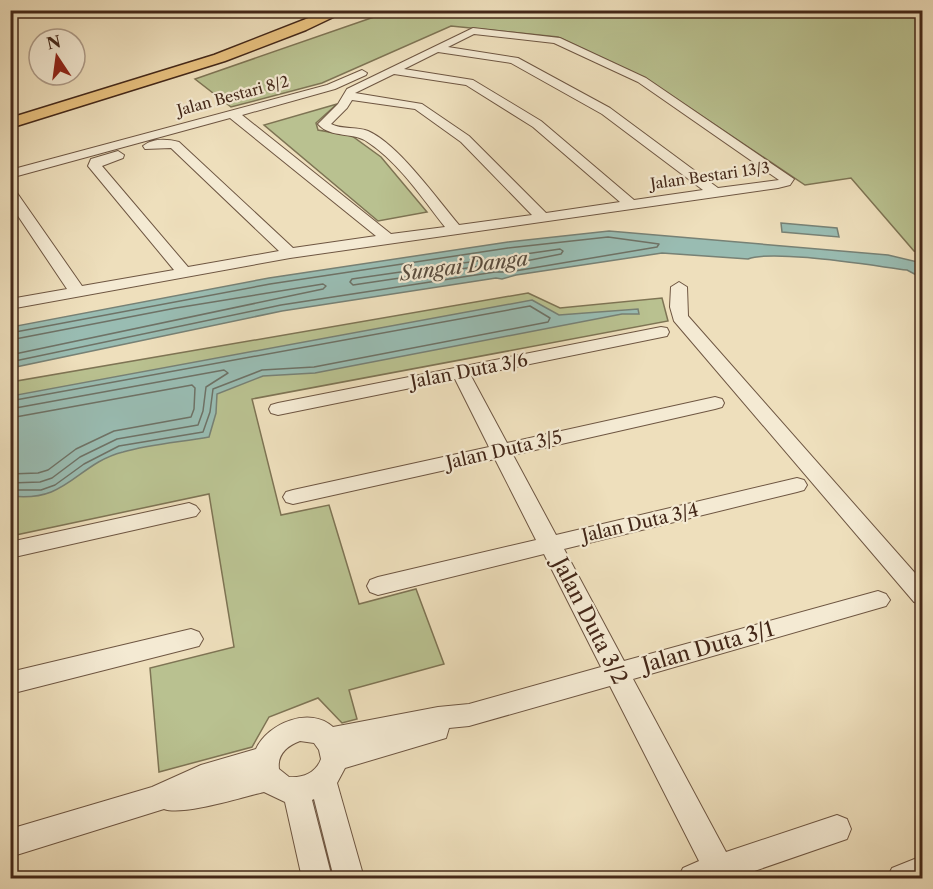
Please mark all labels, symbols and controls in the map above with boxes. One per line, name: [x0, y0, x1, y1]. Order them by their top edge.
north arrow: [27, 27, 87, 87]
text: N: [45, 31, 63, 54]
street label: Jalan Bestari 8/2: [173, 71, 291, 120]
street label: Jalan Bestari 13/3: [647, 158, 771, 194]
water label: Sungai Danga: [398, 246, 530, 286]
street label: Jalan Duta 3/6: [406, 349, 530, 394]
street label: Jalan Duta 3/5: [441, 426, 564, 475]
street label: Jalan Duta 3/4: [577, 499, 700, 548]
street label: Jalan Duta 3/2: [546, 550, 633, 688]
street label: Jalan Duta 3/1: [636, 616, 777, 678]

